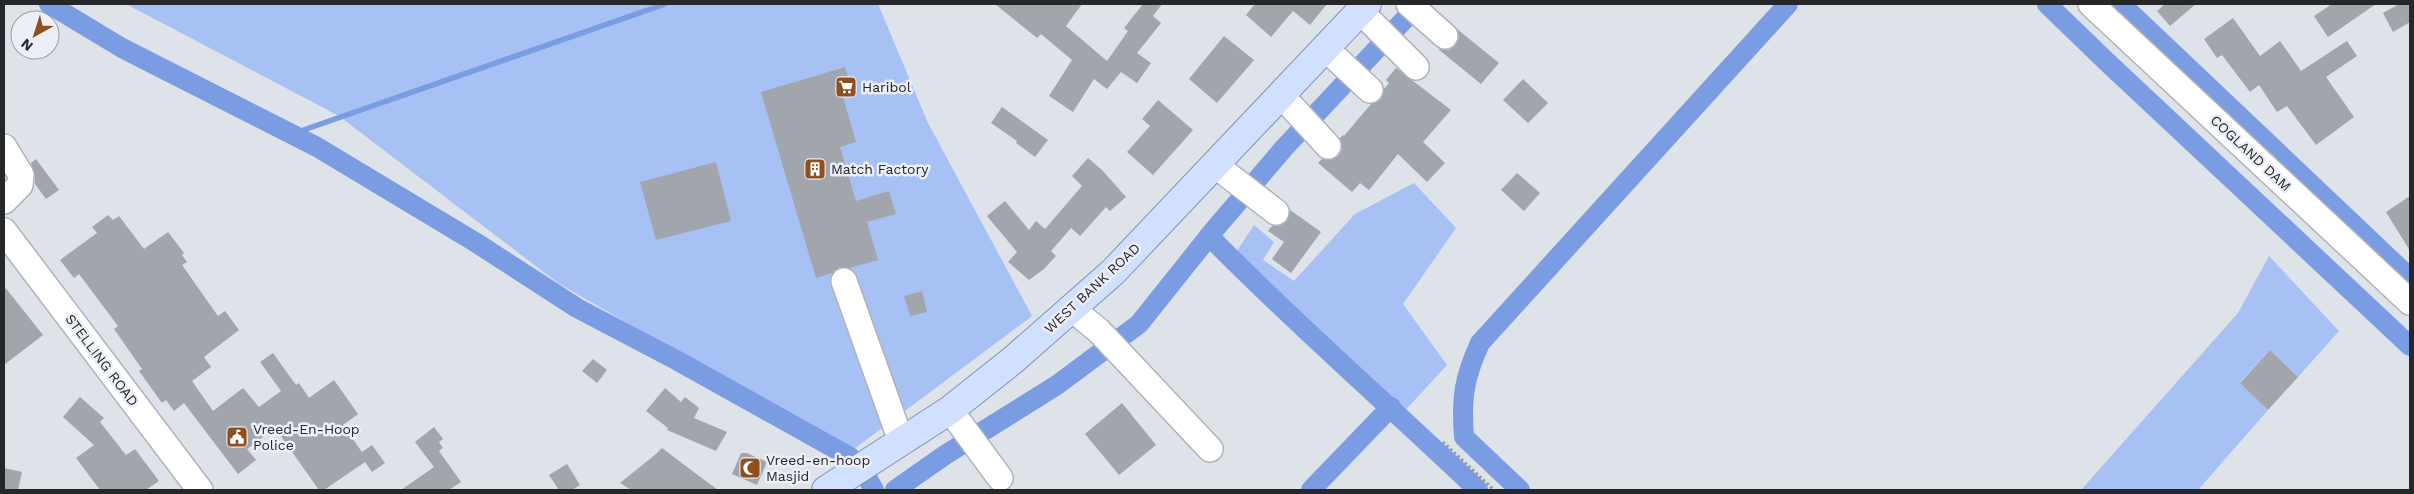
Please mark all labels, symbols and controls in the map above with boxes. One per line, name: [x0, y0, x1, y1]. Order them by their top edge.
north arrow: [10, 10, 60, 60]
text: N: [18, 36, 36, 55]
supermarket icon: Haribol: [834, 75, 858, 99]
place label: Haribol: [862, 79, 912, 95]
street label: COGLAND DAM: [2208, 112, 2294, 194]
building icon: Match Factory: [803, 157, 827, 181]
place label: Match Factory: [831, 161, 929, 177]
street label: WEST BANK ROAD: [1041, 240, 1143, 336]
street label: STELLING ROAD: [62, 311, 142, 409]
place label: Vreed-En-Hoop Police: [253, 421, 360, 453]
public building icon: Vreed-En-Hoop Police: [225, 425, 249, 449]
place label: Vreed-en-hoop Masjid: [766, 452, 870, 484]
mosque icon: Vreed-en-hoop Masjid: [738, 456, 762, 480]

